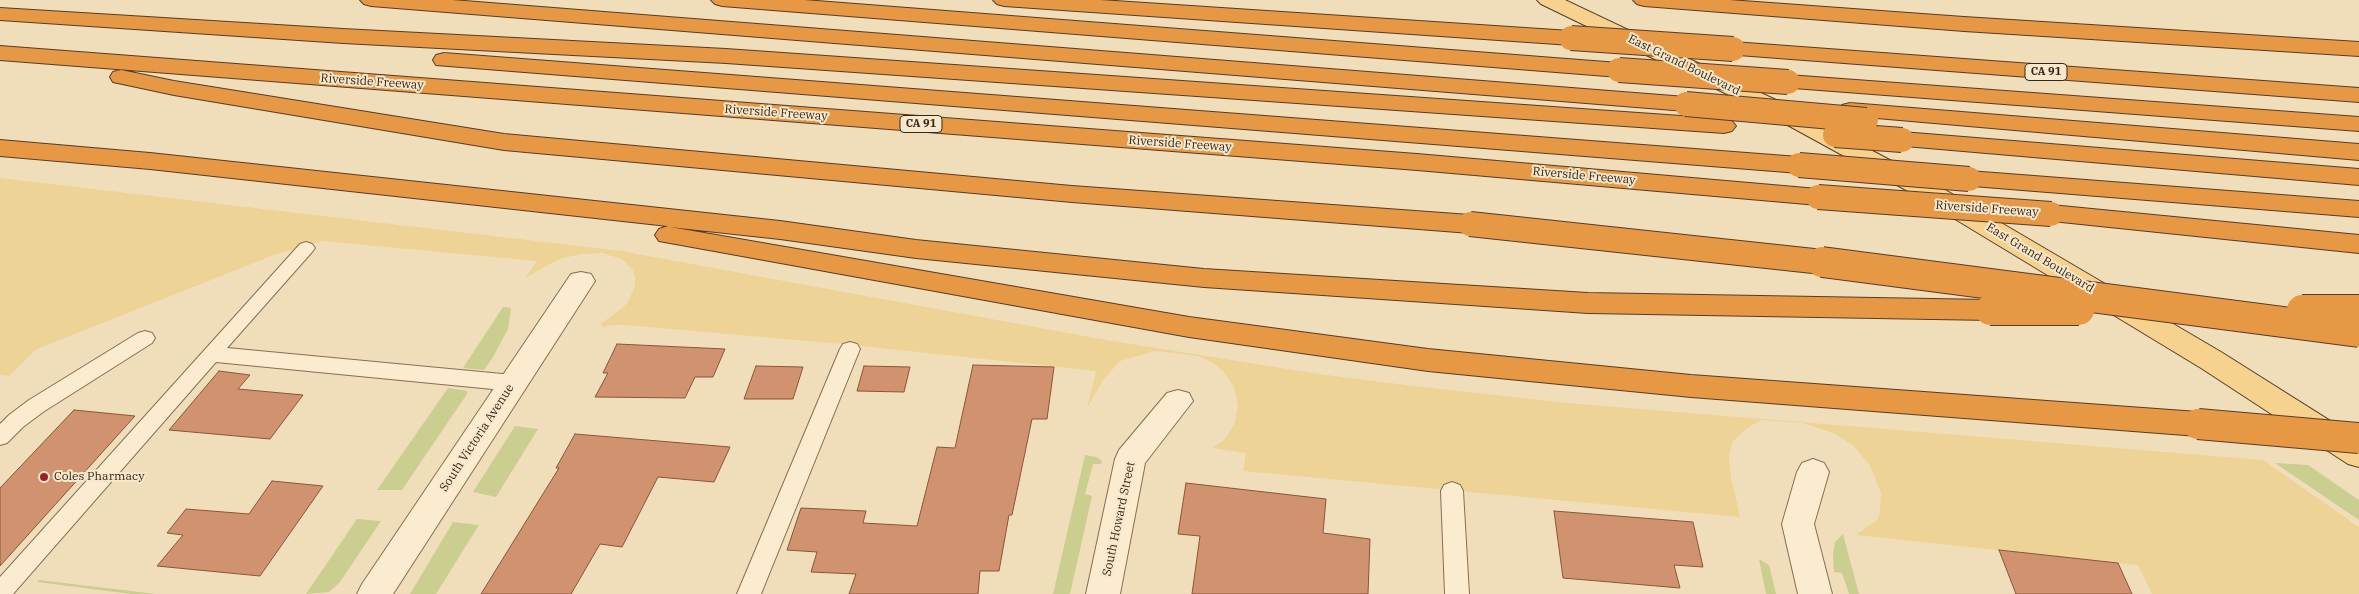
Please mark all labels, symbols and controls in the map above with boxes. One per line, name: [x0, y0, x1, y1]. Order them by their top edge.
street label: East Grand Boulevard: [1626, 32, 1742, 98]
road number: CA 91: [2025, 64, 2067, 80]
street label: Riverside Freeway: [320, 71, 424, 93]
street label: Riverside Freeway: [724, 102, 828, 124]
road number: CA 91: [900, 116, 942, 132]
street label: Riverside Freeway: [1128, 133, 1232, 155]
street label: Riverside Freeway: [1532, 164, 1636, 188]
street label: Riverside Freeway: [1935, 198, 2039, 220]
street label: East Grand Boulevard: [1984, 220, 2096, 296]
street label: South Victoria Avenue: [437, 382, 517, 494]
street label: South Howard Street: [1100, 460, 1138, 578]
place label: Coles Pharmacy: [54, 470, 145, 484]
marker: Coles Pharmacy: [38, 471, 50, 483]

